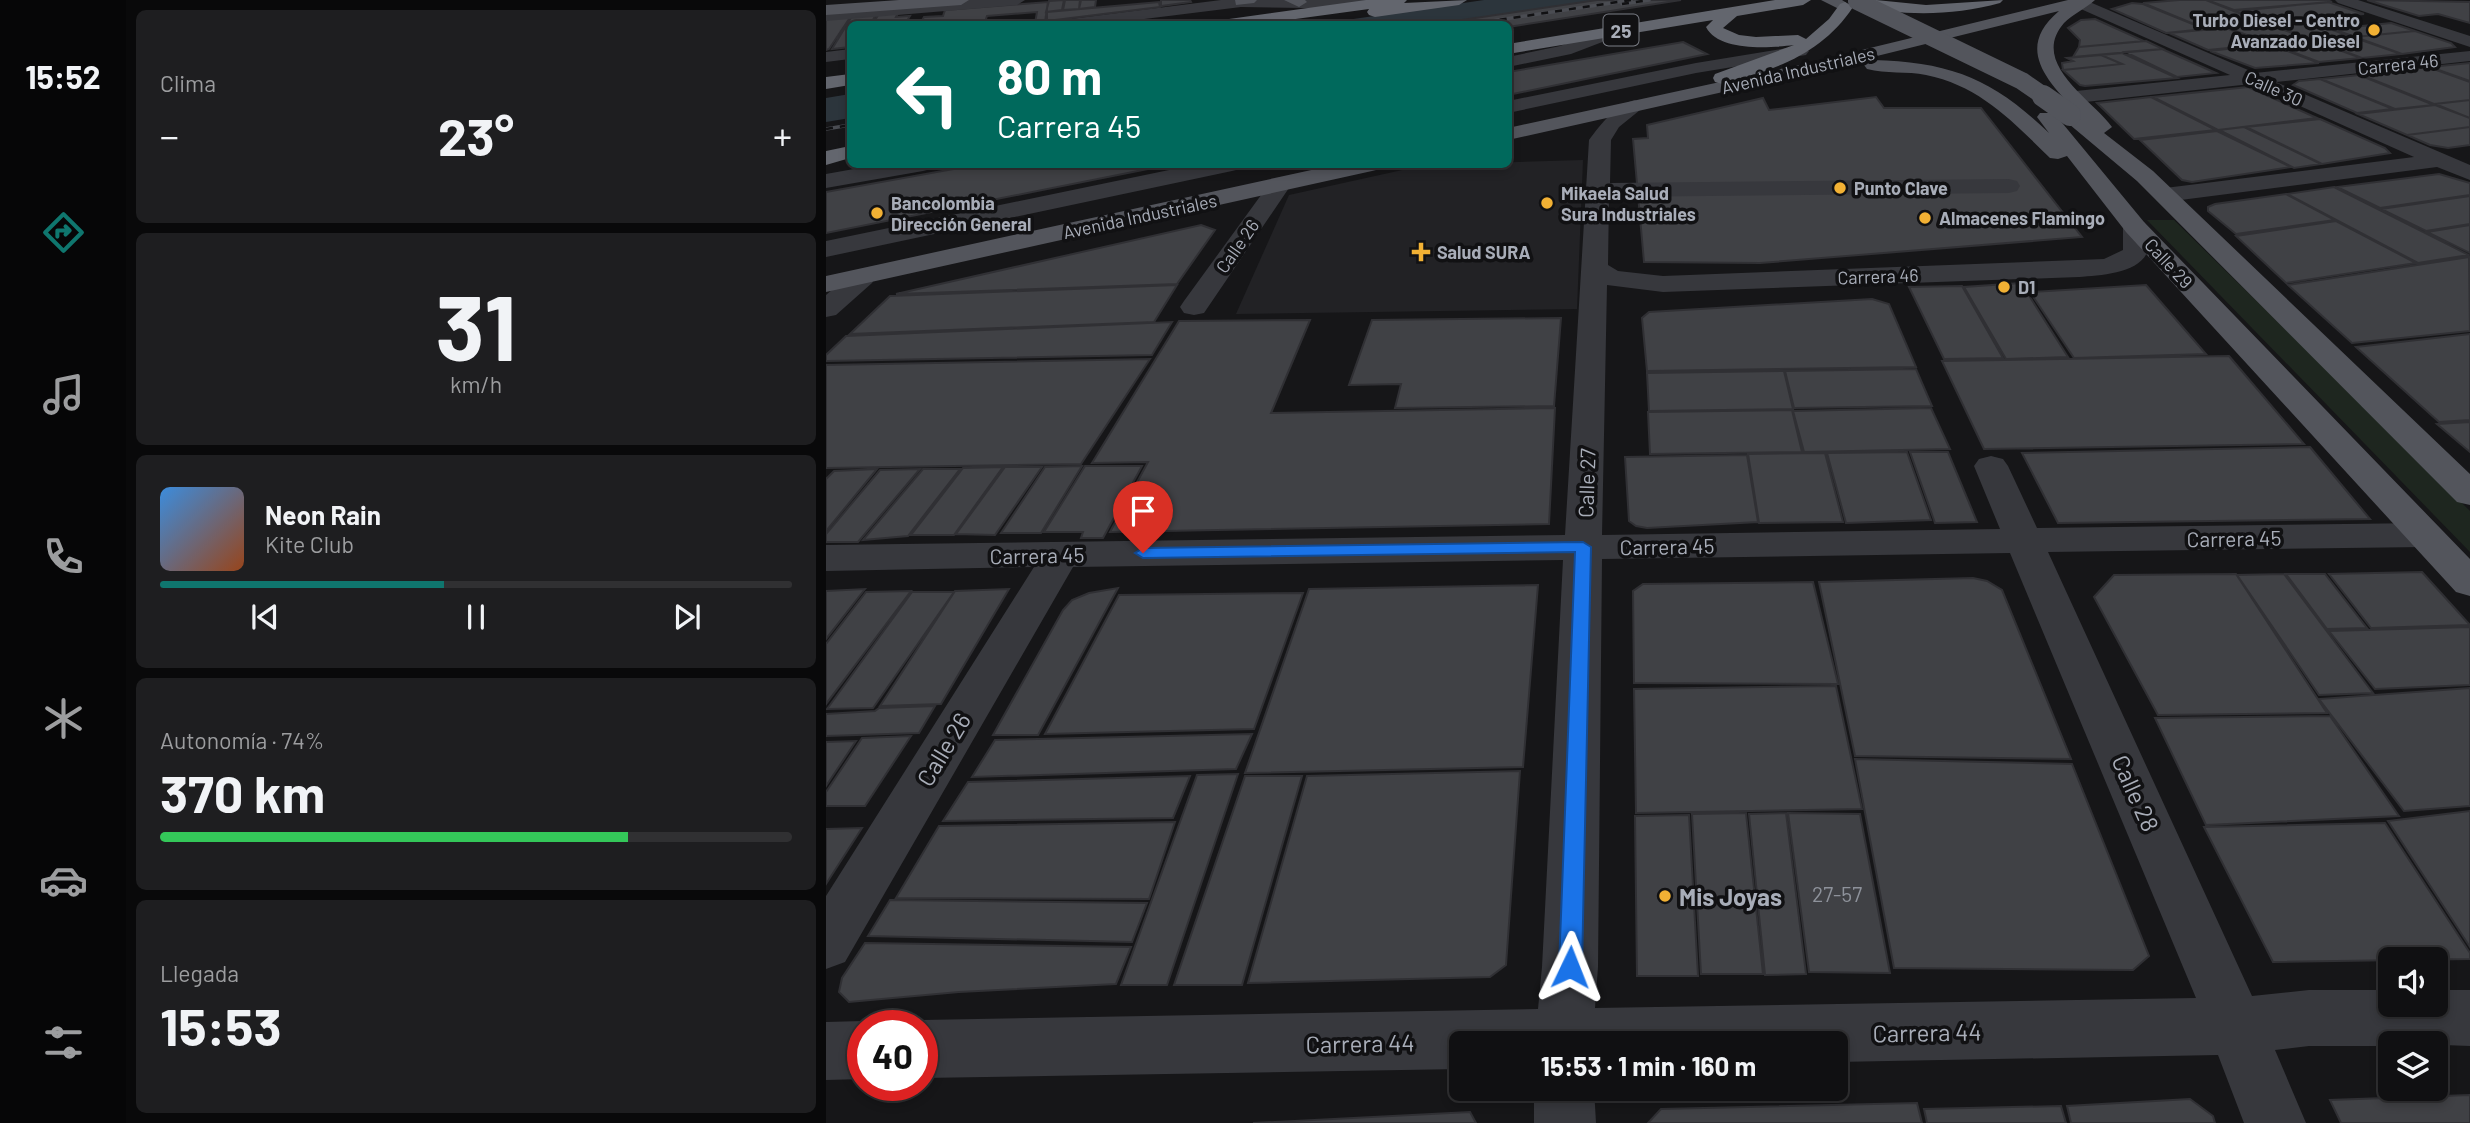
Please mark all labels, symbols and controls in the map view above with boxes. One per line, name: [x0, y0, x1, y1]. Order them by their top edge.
place label: Turbo Diesel - Centro Avanzado Diesel: [2192, 9, 2360, 52]
road number: 25: [1604, 14, 1638, 46]
marker: Turbo Diesel - Centro Avanzado Diesel: [2366, 22, 2382, 38]
street label: Avenida Industriales: [1719, 42, 1877, 98]
text: 80 m: [997, 46, 1102, 105]
icon: left: [882, 49, 973, 140]
street label: Carrera 46: [2357, 49, 2439, 79]
text: 15:52: [25, 57, 101, 95]
street label: Calle 30: [2242, 66, 2306, 110]
text: Clima: [160, 69, 216, 97]
text: 23°: [438, 104, 514, 166]
text: Carrera 45: [997, 106, 1141, 144]
text: −: [160, 112, 179, 158]
text: +: [773, 112, 792, 158]
place label: Punto Clave: [1854, 177, 1948, 199]
marker: Punto Clave: [1832, 180, 1848, 196]
place label: Mikaela Salud Sura Industriales: [1561, 182, 1696, 225]
street label: Avenida Industriales: [1061, 189, 1219, 243]
place label: Bancolombia Dirección General: [891, 192, 1031, 235]
marker: Mikaela Salud Sura Industriales: [1539, 195, 1555, 211]
marker: Bancolombia Dirección General: [869, 205, 885, 221]
place label: Almacenes Flamingo: [1939, 207, 2105, 229]
icon: directions: [39, 208, 88, 257]
marker: Almacenes Flamingo: [1917, 210, 1933, 226]
street label: Calle 26: [1211, 215, 1263, 277]
street label: Calle 29: [2140, 233, 2198, 293]
place label: Salud SURA: [1437, 241, 1531, 263]
marker: Salud SURA: [1411, 242, 1431, 262]
street label: Carrera 46: [1837, 264, 1919, 288]
text: 31: [435, 270, 517, 379]
place label: D1: [2018, 276, 2036, 298]
marker: D1: [1996, 279, 2012, 295]
icon: music: [39, 370, 88, 419]
text: km/h: [450, 370, 502, 398]
street label: Calle 27: [1572, 448, 1600, 518]
pin: [1113, 481, 1173, 553]
icon: arrive: [1124, 492, 1162, 530]
text: Neon Rain: [265, 499, 381, 530]
street label: Carrera 45: [2186, 525, 2282, 551]
text: Kite Club: [265, 530, 354, 558]
icon: phone: [39, 532, 88, 581]
street label: Carrera 45: [1619, 533, 1715, 559]
street label: Carrera 45: [989, 542, 1085, 568]
icon: previous: [246, 598, 284, 636]
icon: pause: [457, 598, 495, 636]
icon: next: [668, 598, 706, 636]
icon: climate: [39, 694, 88, 743]
street label: Calle 26: [910, 707, 976, 791]
text: Autonomía · 74%: [160, 726, 324, 754]
street label: Calle 28: [2106, 750, 2166, 836]
text: 370 km: [160, 761, 325, 823]
icon: car: [39, 856, 88, 905]
house number: 27-57: [1812, 881, 1862, 906]
place label: Mis Joyas: [1679, 882, 1782, 911]
marker: Mis Joyas: [1657, 888, 1673, 904]
position arrow: [1533, 930, 1607, 1004]
map controls: [2378, 947, 2448, 1101]
button: sound: [2378, 947, 2448, 1017]
text: Llegada: [160, 959, 239, 987]
text: 15:53: [160, 994, 281, 1056]
speed limit sign: 40: [847, 1010, 938, 1101]
street label: Carrera 44: [1872, 1017, 1982, 1047]
icon: filters: [39, 1018, 88, 1067]
street label: Carrera 44: [1305, 1028, 1415, 1058]
button: layers: [2378, 1031, 2448, 1101]
text: 15:53 · 1 min · 160 m: [1541, 1050, 1756, 1081]

